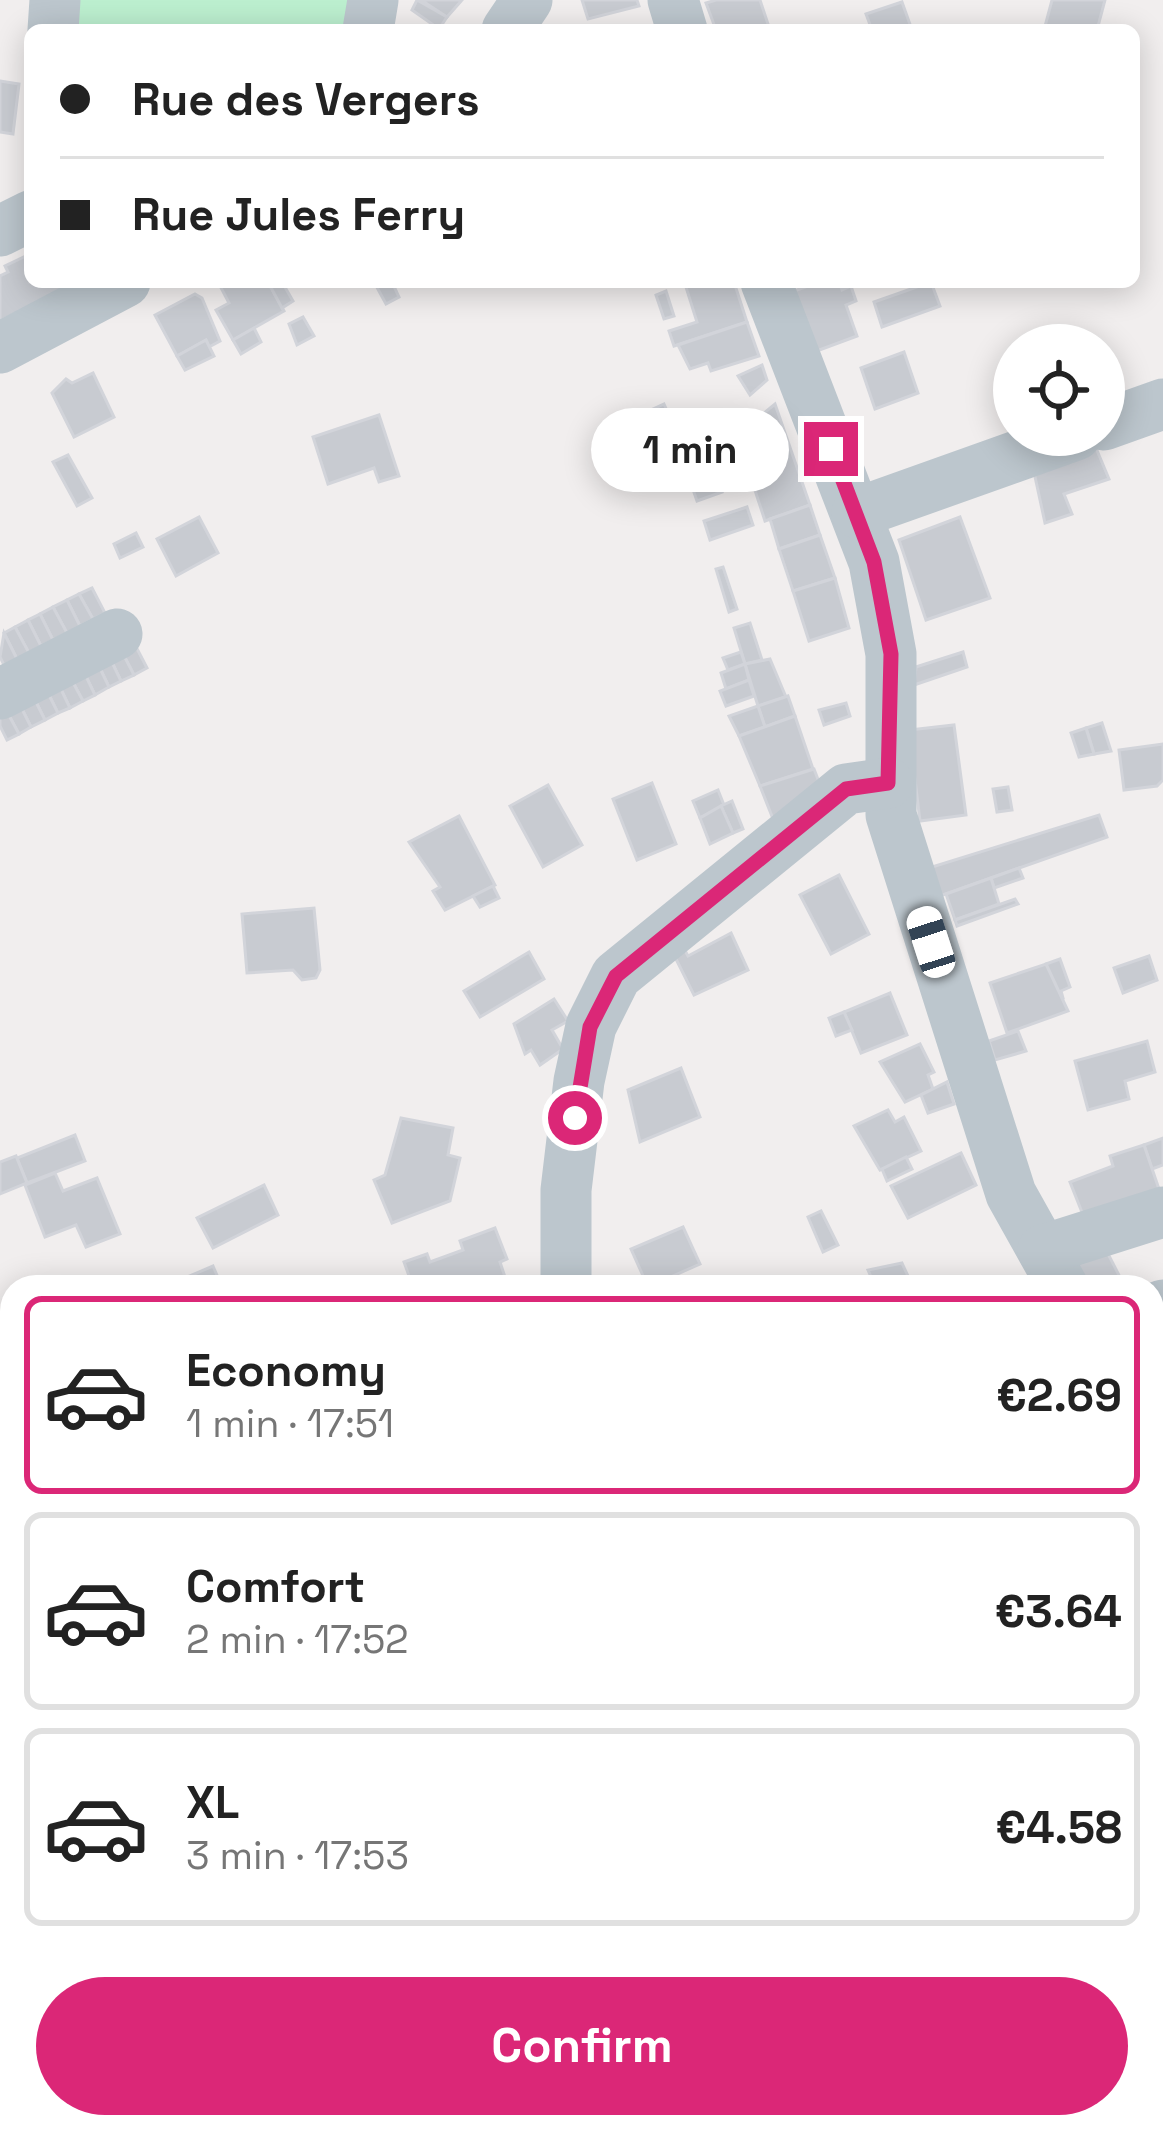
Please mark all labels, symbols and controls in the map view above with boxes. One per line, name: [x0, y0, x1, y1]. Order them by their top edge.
text: Rue des Vergers: [132, 71, 480, 128]
text: Rue Jules Ferry: [132, 186, 465, 243]
map controls: [993, 324, 1125, 456]
button: locate: [993, 324, 1125, 456]
callout: 1 min: [591, 407, 789, 491]
route end: [804, 422, 858, 476]
text: 1 min: [642, 425, 738, 474]
car: [903, 902, 959, 982]
route start: [548, 1091, 602, 1145]
icon: car: [42, 1341, 150, 1449]
text: Economy: [186, 1342, 386, 1399]
text: €2.69: [996, 1367, 1122, 1424]
text: 1 min · 17:51: [186, 1399, 394, 1448]
icon: car: [42, 1557, 150, 1665]
text: Comfort: [186, 1558, 365, 1615]
text: €3.64: [995, 1583, 1122, 1640]
text: 2 min · 17:52: [186, 1615, 409, 1664]
icon: car: [42, 1773, 150, 1881]
text: XL: [186, 1774, 239, 1831]
text: €4.58: [995, 1799, 1122, 1856]
text: 3 min · 17:53: [186, 1831, 409, 1880]
button: Confirm: [36, 1977, 1128, 2115]

